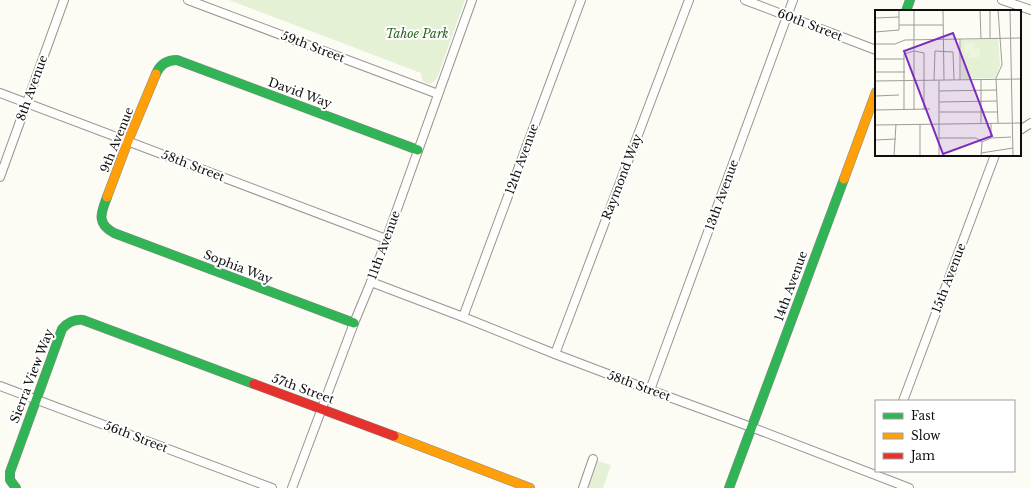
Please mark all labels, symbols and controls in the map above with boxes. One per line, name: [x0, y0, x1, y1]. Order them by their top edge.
street label: 60th Street: [775, 5, 845, 44]
inset map: [875, 10, 1021, 156]
park label: Tahoe Park: [385, 26, 449, 41]
street label: 59th Street: [279, 28, 348, 66]
street label: 8th Avenue: [13, 53, 50, 123]
street label: David Way: [266, 74, 334, 111]
street label: 9th Avenue: [97, 105, 136, 175]
street label: 12th Avenue: [502, 121, 541, 196]
street label: Raymond Way: [598, 131, 645, 222]
street label: 58th Street: [159, 147, 227, 185]
street label: 13th Avenue: [702, 157, 741, 232]
street label: 11th Avenue: [364, 208, 403, 281]
street label: 15th Avenue: [928, 241, 969, 315]
street label: Sophia Way: [202, 247, 275, 287]
street label: 14th Avenue: [771, 248, 810, 323]
street label: Sierra View Way: [7, 326, 57, 425]
street label: 58th Street: [605, 367, 673, 404]
street label: 57th Street: [270, 370, 337, 407]
legend: [875, 400, 1015, 472]
text: Fast: [911, 408, 936, 423]
street label: 56th Street: [102, 418, 171, 456]
text: Slow: [911, 428, 941, 443]
text: Jam: [909, 448, 935, 463]

